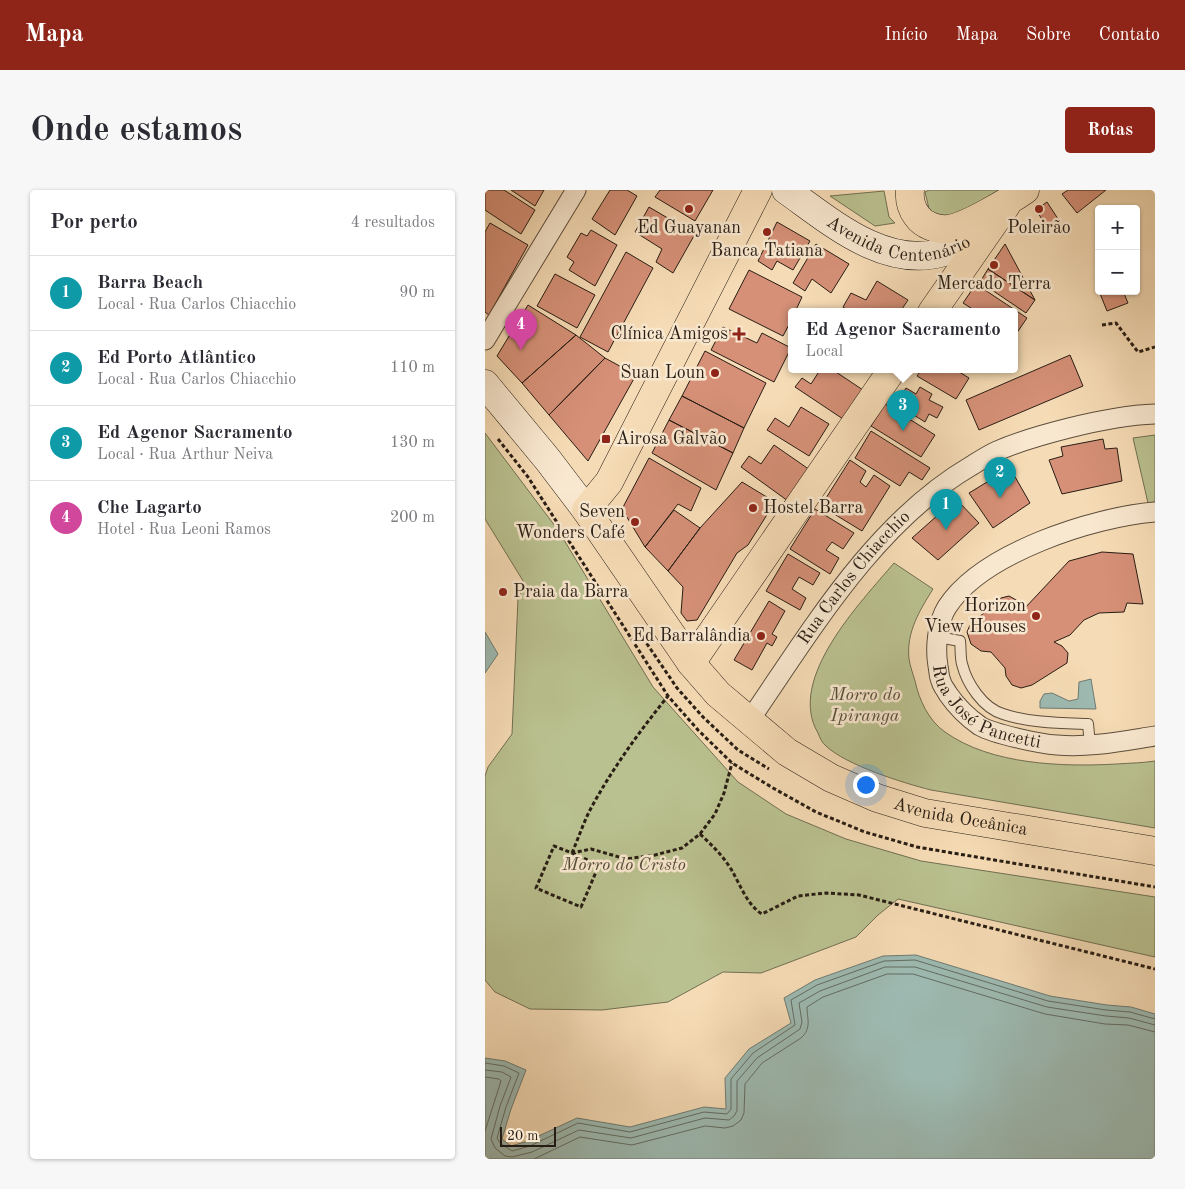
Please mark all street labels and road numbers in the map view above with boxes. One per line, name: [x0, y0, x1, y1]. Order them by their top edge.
street label: Avenida Centenário: [823, 213, 974, 265]
street label: Rua Carlos Chiacchio: [795, 507, 914, 648]
street label: Rua José Pancetti: [929, 664, 1042, 752]
street label: Avenida Oceânica: [891, 795, 1029, 839]

